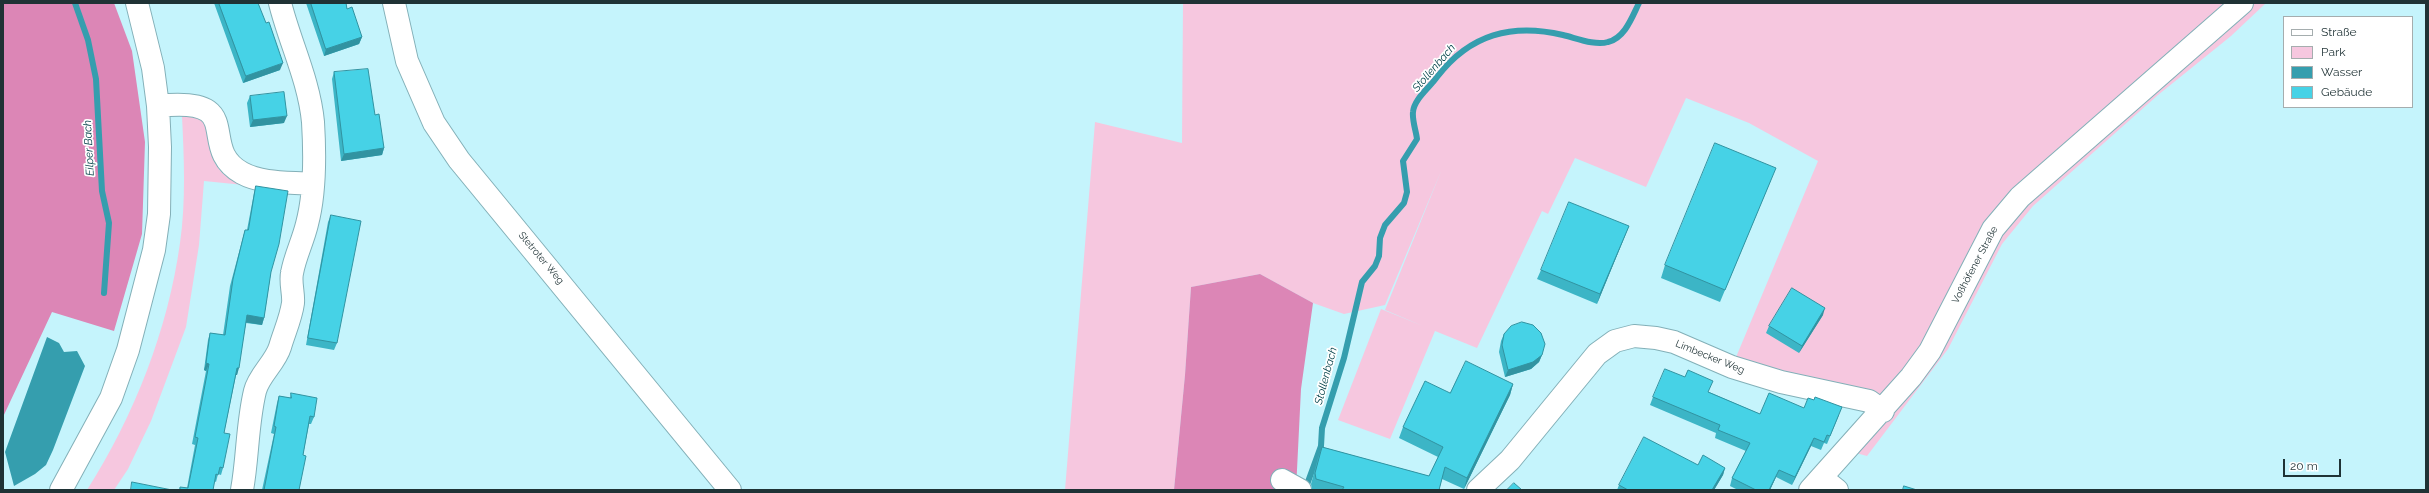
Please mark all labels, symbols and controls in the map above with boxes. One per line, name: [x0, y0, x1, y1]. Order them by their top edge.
legend: [2283, 16, 2413, 108]
text: Straße: [2321, 25, 2357, 39]
water label: Stollenbach: [1410, 41, 1458, 95]
text: Park: [2321, 45, 2346, 59]
text: Wasser: [2321, 65, 2362, 79]
text: Gebäude: [2321, 85, 2372, 99]
water label: Eilper Bach: [81, 120, 97, 176]
street label: Voßhöfener Straße: [1950, 224, 2000, 306]
street label: Stetroter Weg: [516, 229, 566, 287]
street label: Limbecker Weg: [1674, 338, 1746, 376]
water label: Stollenbach: [1312, 346, 1340, 406]
scale bar: [2285, 451, 2343, 477]
text: 20 m: [2290, 459, 2318, 473]

